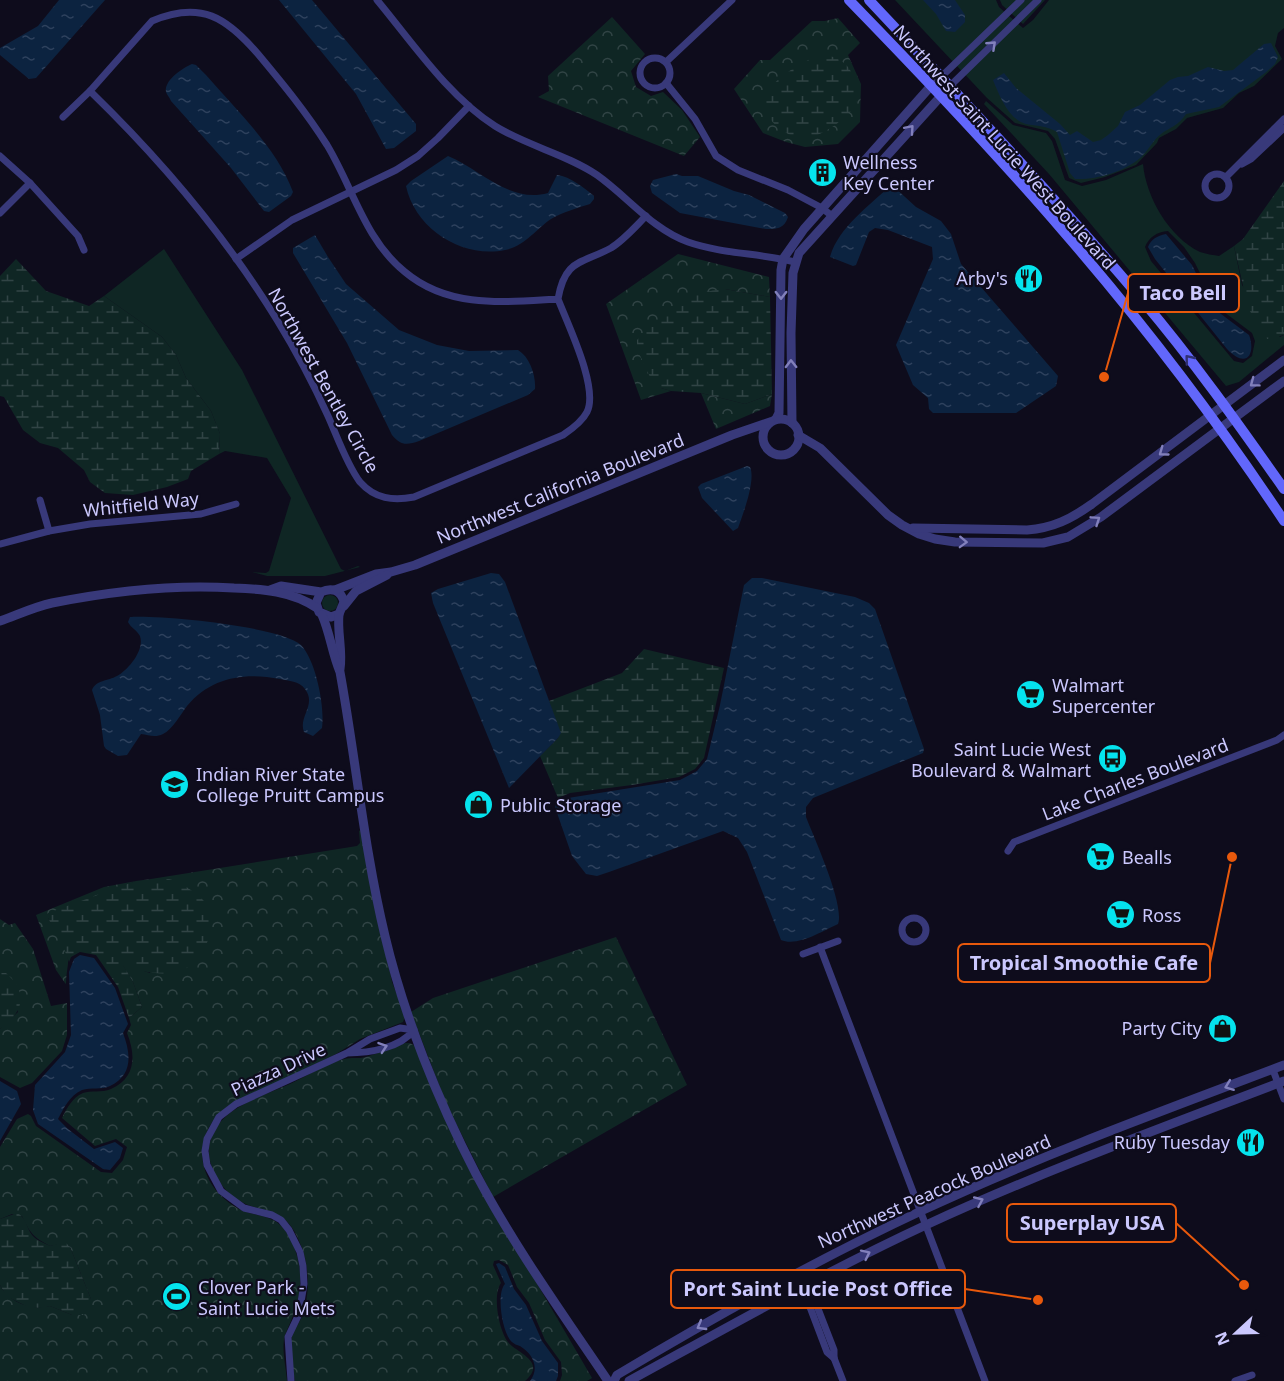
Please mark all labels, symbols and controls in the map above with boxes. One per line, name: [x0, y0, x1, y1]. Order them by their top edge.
street label: Northwest Saint Lucie West Boulevard: [889, 20, 1121, 274]
one-way arrow: [985, 42, 996, 53]
one-way arrow: [903, 125, 914, 136]
place label: Wellness Key Center: [843, 150, 935, 195]
building icon: Wellness Key Center: [806, 156, 838, 188]
restaurant icon: Arby's: [1013, 262, 1045, 294]
place label: Arby's: [956, 266, 1008, 290]
callout: Taco Bell: [1128, 274, 1239, 312]
text: Taco Bell: [1139, 279, 1227, 306]
street label: Northwest Bentley Circle: [263, 283, 385, 477]
one-way arrow: [775, 290, 787, 299]
one-way arrow: [1186, 355, 1197, 366]
one-way arrow: [785, 360, 797, 369]
one-way arrow: [1250, 376, 1261, 387]
street label: Northwest California Boulevard: [433, 427, 687, 549]
one-way arrow: [1158, 445, 1169, 456]
street label: Whitfield Way: [82, 486, 201, 522]
one-way arrow: [1090, 517, 1101, 528]
one-way arrow: [959, 535, 968, 548]
place label: Walmart Supercenter: [1052, 673, 1156, 718]
supermarket icon: Walmart Supercenter: [1015, 679, 1047, 711]
street label: Lake Charles Boulevard: [1038, 732, 1232, 826]
place label: Saint Lucie West Boulevard & Walmart: [911, 737, 1092, 782]
bus stop icon: Saint Lucie West Boulevard & Walmart: [1096, 743, 1128, 775]
place label: Indian River State College Pruitt Campus: [196, 762, 385, 807]
school or university icon: Indian River State College Pruitt Campus: [159, 768, 191, 800]
shop icon: Public Storage: [463, 789, 495, 821]
place label: Public Storage: [500, 793, 621, 817]
supermarket icon: Bealls: [1085, 841, 1117, 873]
place label: Bealls: [1122, 845, 1172, 869]
supermarket icon: Ross: [1105, 899, 1137, 931]
place label: Ross: [1142, 903, 1181, 927]
callout: Tropical Smoothie Cafe: [958, 944, 1210, 982]
text: Tropical Smoothie Cafe: [970, 949, 1198, 976]
shop icon: Party City: [1207, 1012, 1239, 1044]
place label: Party City: [1122, 1016, 1203, 1040]
street label: Piazza Drive: [227, 1037, 329, 1101]
one-way arrow: [377, 1042, 388, 1055]
one-way arrow: [1225, 1079, 1235, 1092]
restaurant icon: Ruby Tuesday: [1235, 1126, 1267, 1158]
street label: Northwest Peacock Boulevard: [814, 1129, 1054, 1253]
place label: Ruby Tuesday: [1114, 1130, 1231, 1154]
one-way arrow: [973, 1197, 984, 1209]
callout: Superplay USA: [1007, 1204, 1176, 1242]
text: Superplay USA: [1020, 1209, 1165, 1236]
one-way arrow: [860, 1250, 871, 1262]
callout: Port Saint Lucie Post Office: [671, 1270, 965, 1308]
place label: Clover Park - Saint Lucie Mets: [198, 1275, 335, 1320]
text: Port Saint Lucie Post Office: [683, 1275, 953, 1302]
sports icon: Clover Park - Saint Lucie Mets: [161, 1281, 193, 1313]
north arrow: [1206, 1303, 1266, 1363]
one-way arrow: [697, 1318, 707, 1330]
text: N: [1209, 1328, 1235, 1349]

